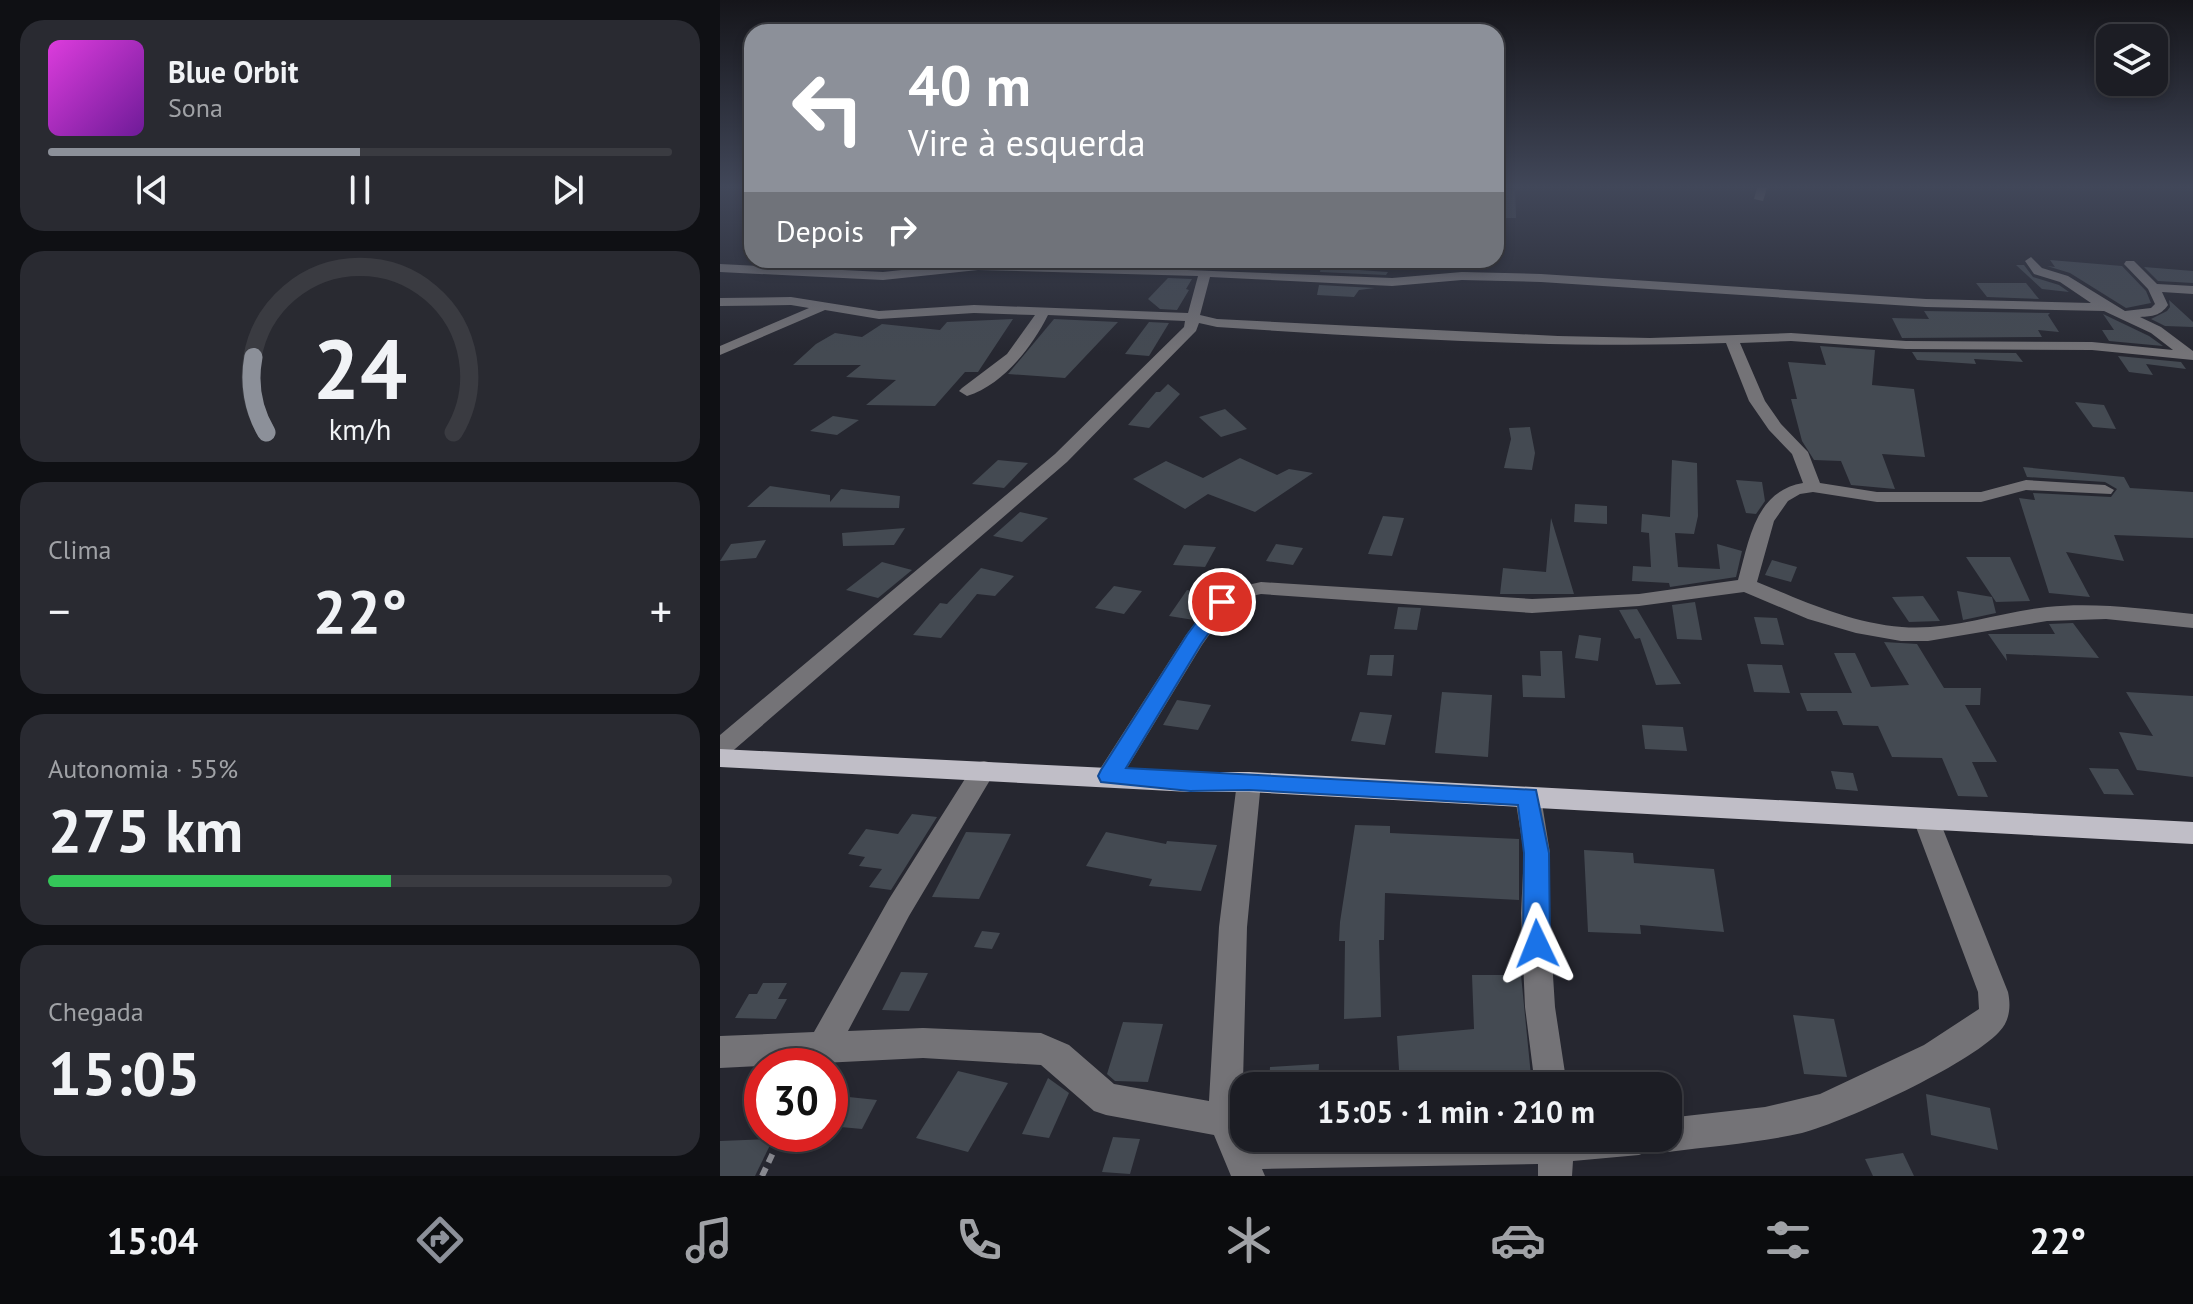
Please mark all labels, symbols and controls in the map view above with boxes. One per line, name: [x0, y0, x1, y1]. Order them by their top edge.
map controls: [2096, 24, 2168, 96]
button: layers: [2096, 24, 2168, 96]
text: 40 m: [908, 49, 1031, 121]
text: Blue Orbit: [168, 52, 298, 91]
icon: left: [776, 56, 880, 160]
text: Sona: [168, 91, 223, 124]
text: Vire à esquerda: [908, 119, 1146, 166]
icon: previous: [130, 168, 174, 212]
icon: pause: [338, 168, 382, 212]
icon: next: [546, 168, 590, 212]
icon: right: [880, 208, 924, 252]
text: Depois: [776, 211, 864, 250]
text: 24: [313, 313, 407, 421]
text: km/h: [329, 411, 391, 448]
text: Clima: [48, 533, 111, 566]
pin: [1188, 568, 1256, 636]
text: 22°: [313, 572, 407, 650]
icon: arrive: [1200, 580, 1244, 624]
text: −: [48, 582, 70, 639]
text: +: [650, 582, 672, 639]
text: Autonomia · 55%: [48, 752, 238, 785]
text: 275 km: [48, 791, 243, 869]
position arrow: [1495, 902, 1579, 986]
text: Chegada: [48, 995, 144, 1028]
text: 15:05: [48, 1034, 200, 1112]
speed limit sign: 30: [744, 1048, 848, 1152]
text: 15:05 · 1 min · 210 m: [1317, 1092, 1595, 1131]
icon: directions: [412, 1212, 468, 1268]
icon: music: [681, 1212, 737, 1268]
icon: phone: [951, 1212, 1007, 1268]
icon: climate: [1221, 1212, 1277, 1268]
icon: car: [1490, 1212, 1546, 1268]
icon: filters: [1760, 1212, 1816, 1268]
text: 15:04: [107, 1217, 198, 1264]
text: 22°: [2030, 1217, 2086, 1264]

